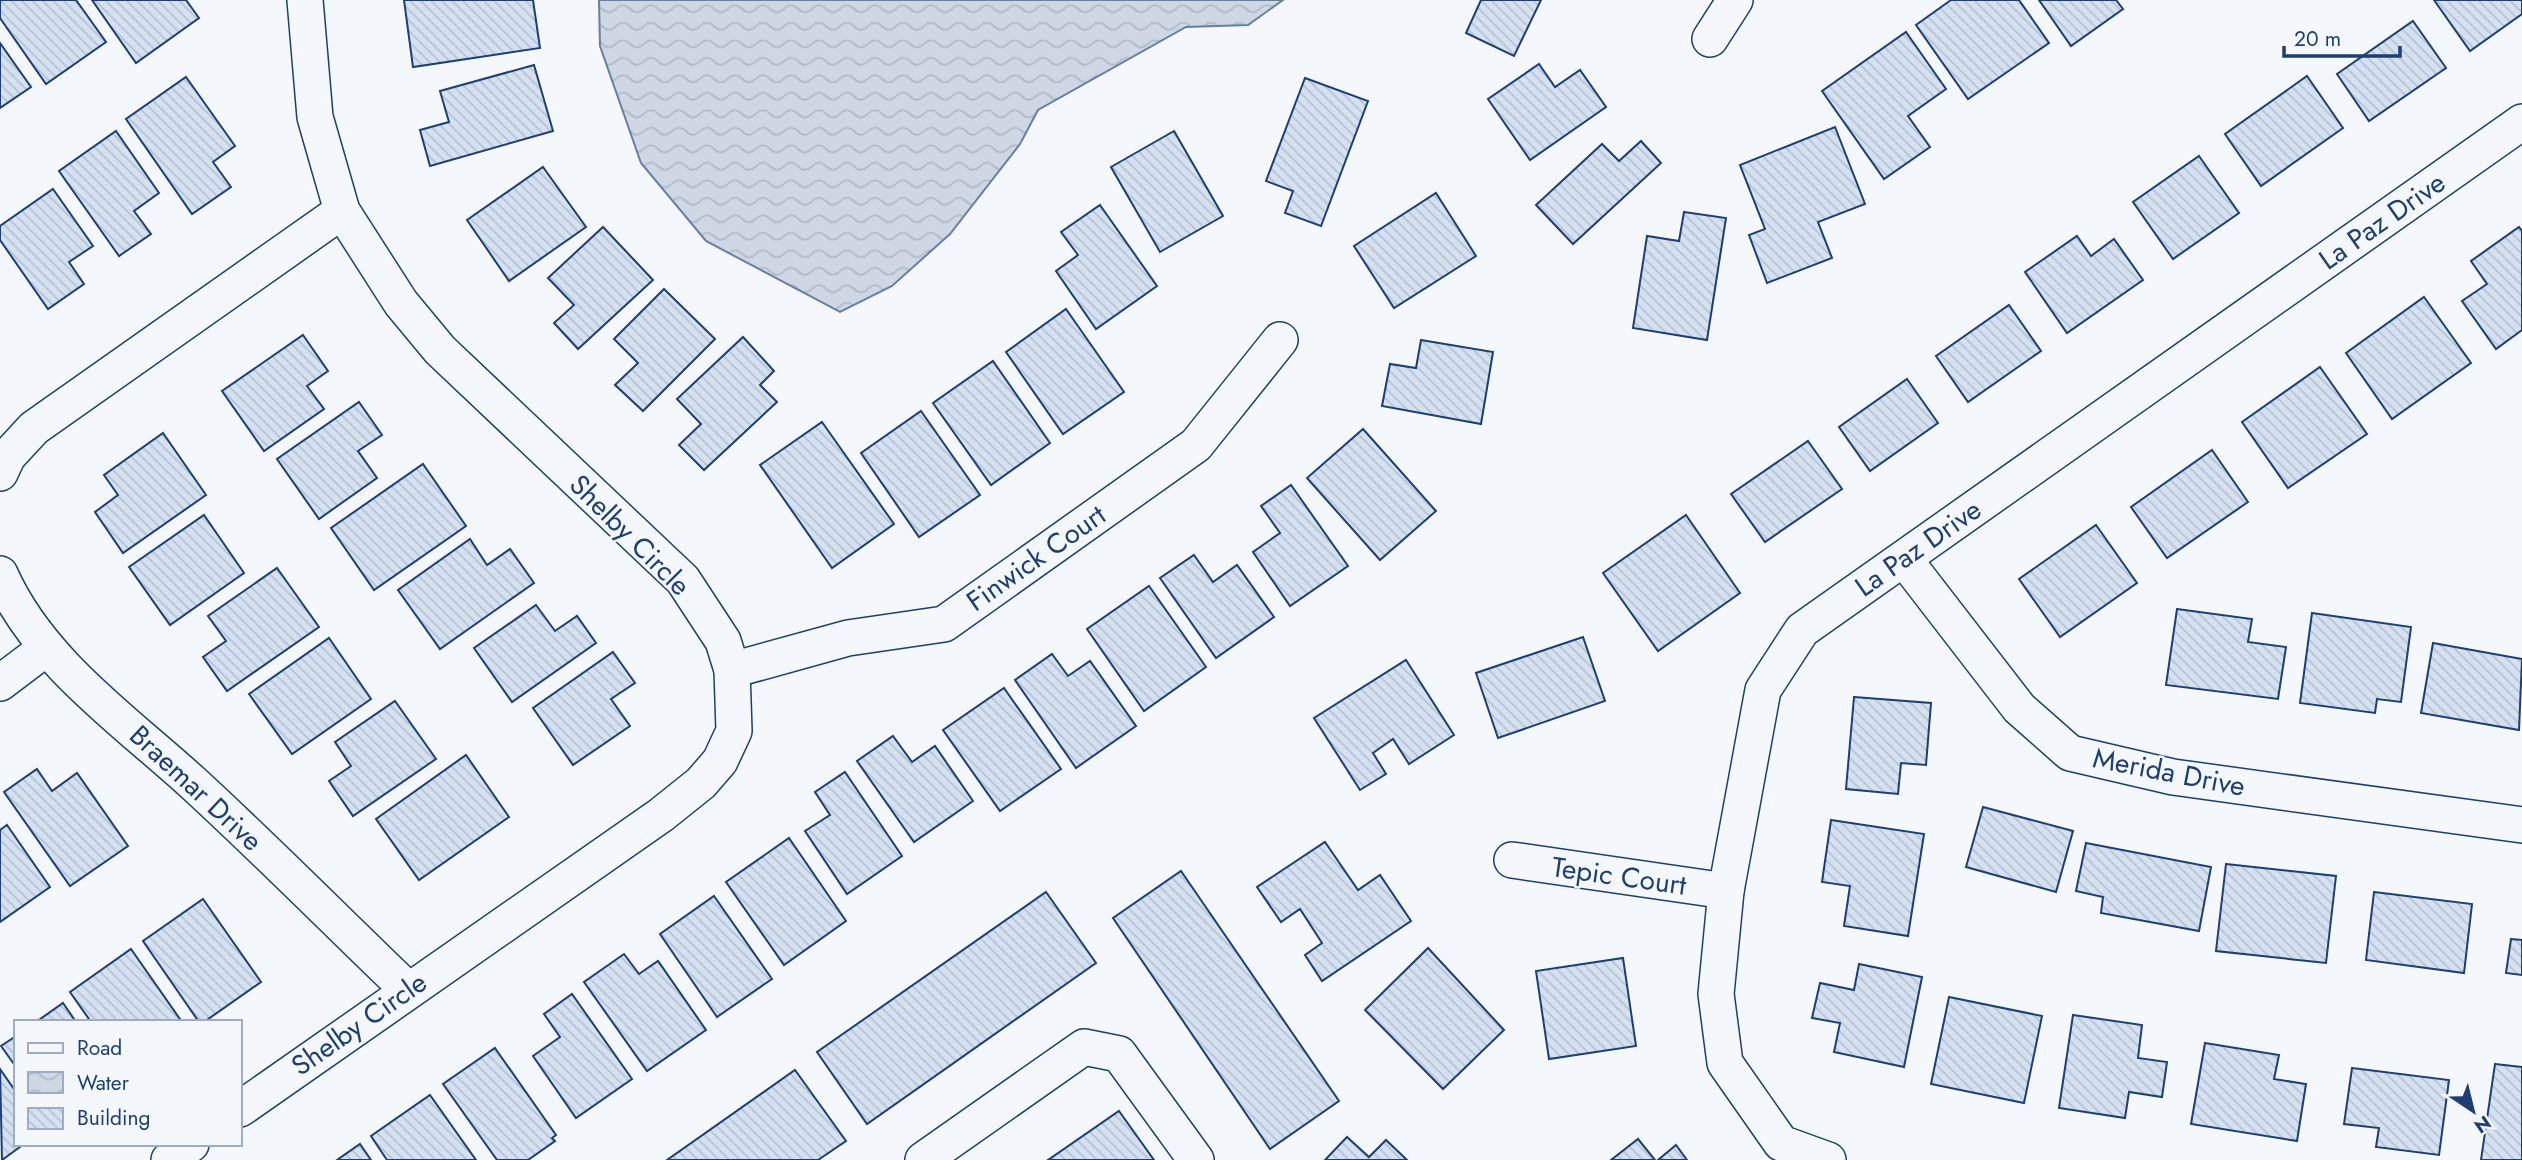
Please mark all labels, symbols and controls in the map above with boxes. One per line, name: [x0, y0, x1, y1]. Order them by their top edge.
scale bar: [2284, 14, 2400, 58]
text: 20 m: [2294, 24, 2341, 54]
street label: La Paz Drive: [2310, 162, 2454, 280]
street label: Shelby Circle: [560, 465, 700, 605]
street label: La Paz Drive: [1846, 489, 1990, 607]
street label: Finwick Court: [958, 495, 1114, 621]
street label: Braemar Drive: [120, 715, 272, 861]
street label: Merida Drive: [2089, 737, 2249, 807]
street label: Tepic Court: [1549, 846, 1689, 906]
street label: Shelby Circle: [283, 962, 435, 1086]
legend: [14, 1020, 242, 1146]
text: Road: [77, 1033, 122, 1063]
text: Water: [77, 1068, 130, 1098]
north arrow: [2438, 1076, 2508, 1146]
text: Building: [77, 1103, 150, 1133]
text: N: [2469, 1109, 2496, 1140]

